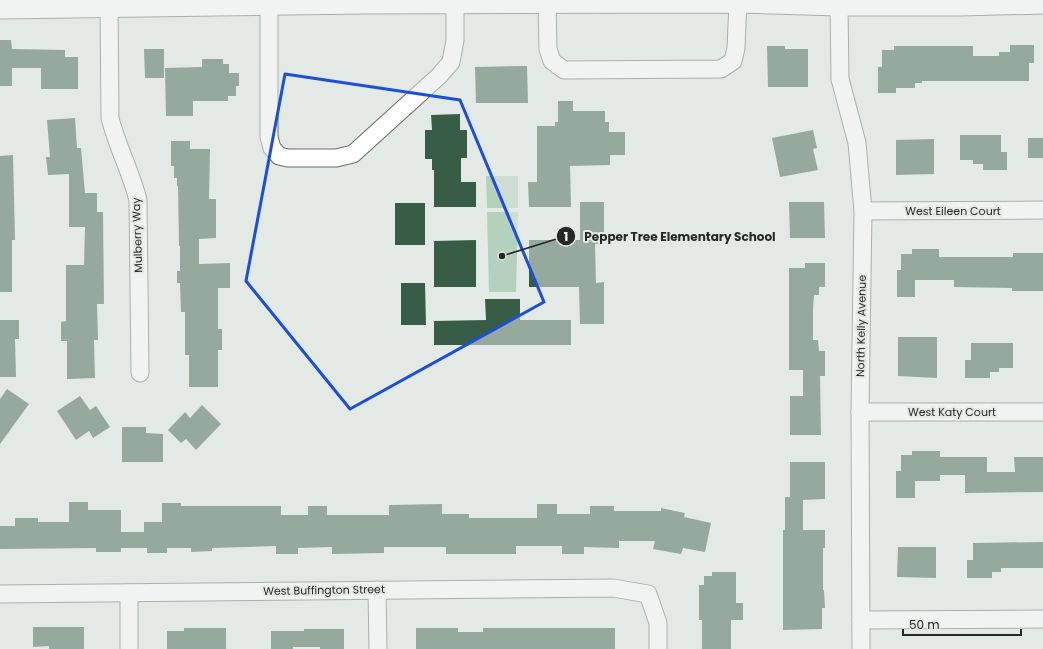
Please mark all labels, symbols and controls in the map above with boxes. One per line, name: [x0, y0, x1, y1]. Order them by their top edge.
street label: Mulberry Way: [128, 196, 146, 273]
street label: West Eileen Court: [905, 203, 1001, 219]
callout: Pepper Tree Elementary School: [556, 224, 783, 248]
text: 1: [564, 228, 568, 245]
text: Pepper Tree Elementary School: [584, 228, 776, 245]
street label: North Kelly Avenue: [852, 275, 870, 377]
street label: West Katy Court: [908, 404, 996, 420]
street label: West Buffington Street: [263, 581, 385, 599]
scale bar: [903, 611, 1021, 637]
text: 50 m: [909, 616, 940, 633]

